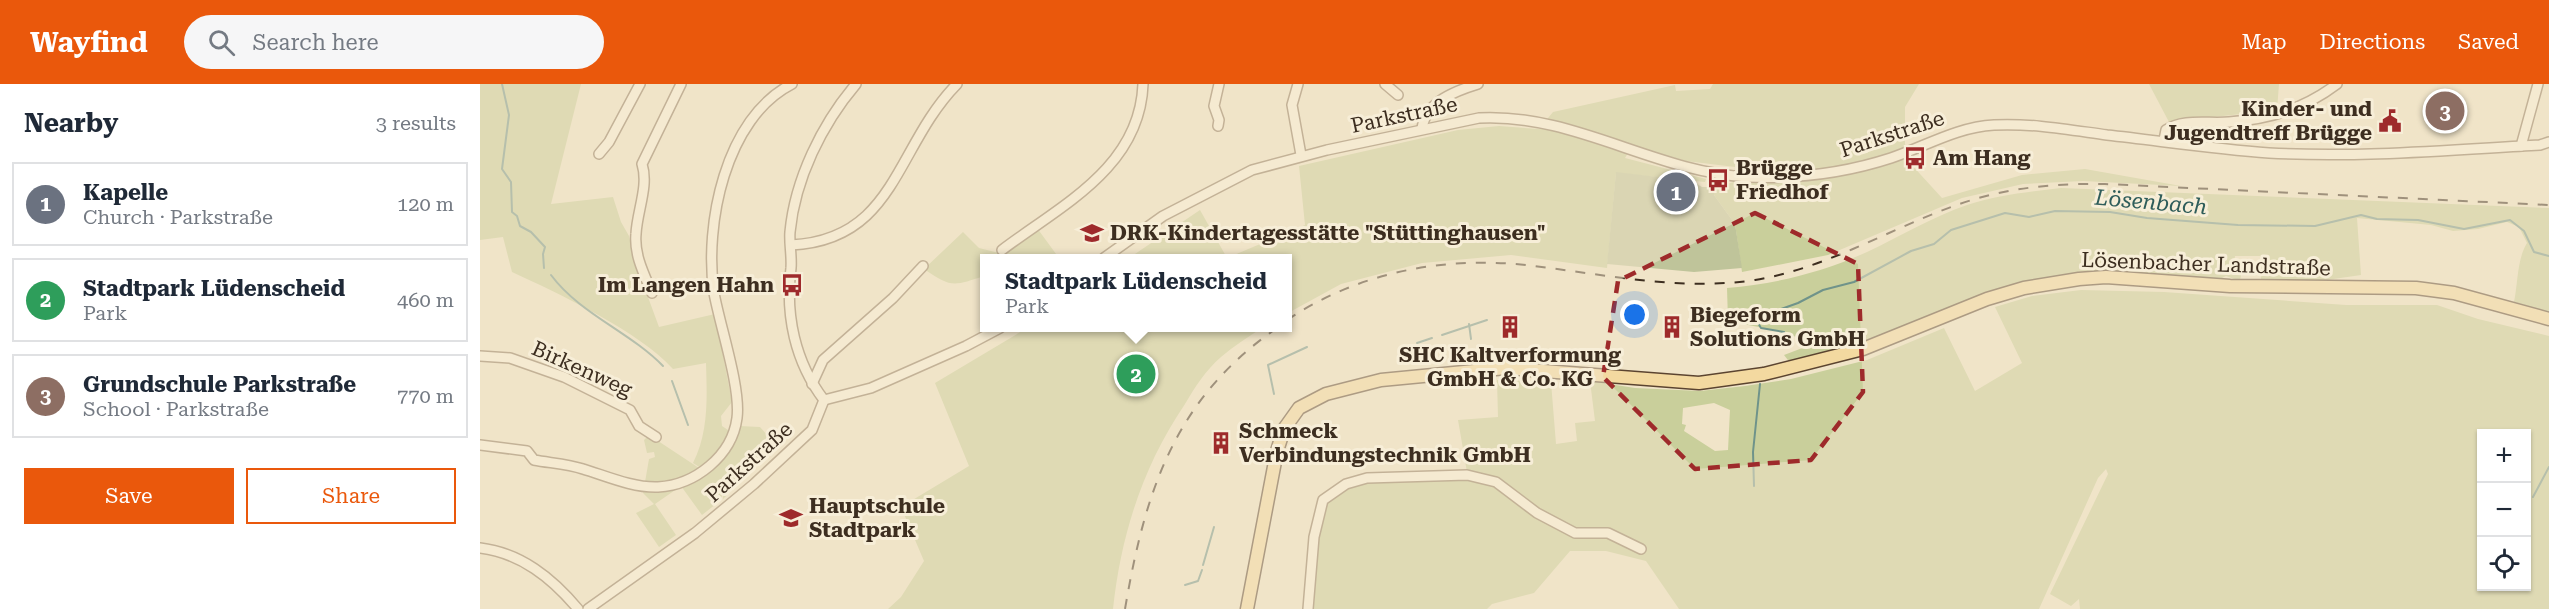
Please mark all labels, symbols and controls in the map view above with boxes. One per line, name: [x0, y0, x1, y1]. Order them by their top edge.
search box: [184, 15, 604, 69]
text: Wayfind: [30, 26, 148, 59]
icon: search: [205, 26, 238, 59]
text: Search here: [253, 30, 379, 55]
text: Map: [2242, 30, 2286, 54]
text: Directions: [2319, 30, 2425, 54]
text: Saved: [2458, 30, 2519, 54]
pin: 3: [2426, 88, 2464, 134]
street label: Parkstraße: [1349, 92, 1459, 138]
place label: Kinder- und Jugendtreff Brügge: [2164, 97, 2372, 145]
street label: Parkstraße: [1837, 106, 1947, 162]
text: Nearby: [24, 108, 118, 138]
public building icon: Kinder- und Jugendtreff Brügge: [2377, 108, 2403, 134]
text: 3 results: [376, 111, 456, 135]
bus stop icon: Am Hang: [1902, 145, 1928, 171]
place label: Am Hang: [1933, 146, 2031, 170]
place label: Brügge Friedhof: [1736, 156, 1829, 204]
bus stop icon: Brügge Friedhof: [1705, 167, 1731, 193]
pin: 1: [1656, 170, 1696, 214]
text: Kapelle: [83, 180, 168, 205]
water label: Lösenbach: [2093, 185, 2208, 219]
text: 1: [40, 192, 51, 216]
text: 120 m: [397, 192, 454, 216]
text: Church · Parkstraße: [83, 205, 273, 229]
school or university icon: DRK-Kindertagesstätte "Stüttinghausen": [1079, 220, 1105, 246]
place label: DRK-Kindertagesstätte "Stüttinghausen": [1110, 221, 1546, 245]
street label: Lösenbacher Landstraße: [2081, 248, 2331, 280]
popup: [980, 254, 1292, 332]
text: Stadtpark Lüdenscheid: [1005, 269, 1267, 294]
bus stop icon: Im Langen Hahn: [779, 272, 805, 298]
place label: Im Langen Hahn: [598, 273, 774, 297]
text: Stadtpark Lüdenscheid: [83, 276, 345, 301]
text: 2: [40, 288, 51, 312]
text: 460 m: [397, 288, 454, 312]
text: Park: [1005, 294, 1049, 318]
your location: [1620, 300, 1649, 329]
text: Park: [83, 301, 127, 325]
place label: Biegeform Solutions GmbH: [1690, 303, 1865, 351]
building icon: SHC Kaltverformung GmbH & Co. KG: [1497, 314, 1523, 340]
building icon: Biegeform Solutions GmbH: [1659, 314, 1685, 340]
street label: Birkenweg: [528, 336, 636, 402]
place label: SHC Kaltverformung GmbH & Co. KG: [1399, 343, 1621, 391]
pin: 2: [1116, 352, 1156, 396]
text: Grundschule Parkstraße: [83, 372, 356, 397]
text: 3: [40, 384, 51, 408]
text: 770 m: [397, 384, 454, 408]
text: School · Parkstraße: [83, 397, 269, 421]
street label: Parkstraße: [701, 417, 797, 507]
place label: Schmeck Verbindungstechnik GmbH: [1239, 419, 1531, 467]
map controls: [2477, 429, 2531, 591]
button: +: [2477, 429, 2531, 483]
building icon: Schmeck Verbindungstechnik GmbH: [1208, 430, 1234, 456]
button: Save: [24, 468, 234, 524]
button: Share: [246, 468, 456, 524]
button: −: [2477, 483, 2531, 537]
place label: Hauptschule Stadtpark: [809, 494, 945, 542]
school or university icon: Hauptschule Stadtpark: [778, 505, 804, 531]
button: locate: [2477, 537, 2531, 591]

